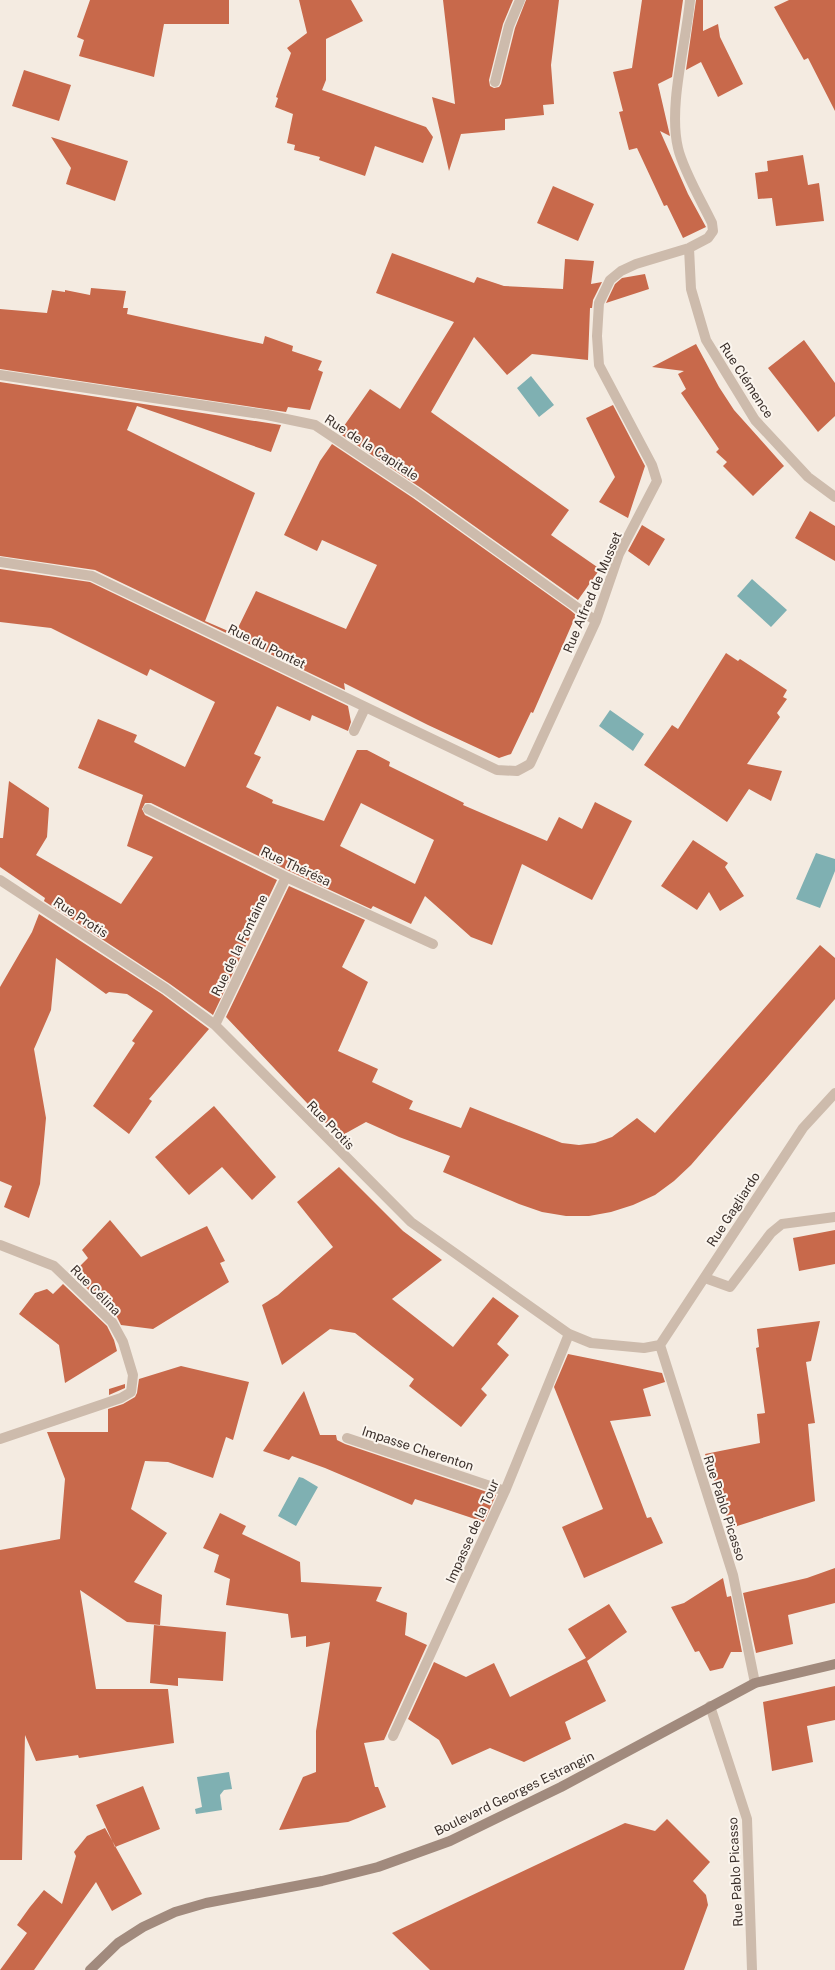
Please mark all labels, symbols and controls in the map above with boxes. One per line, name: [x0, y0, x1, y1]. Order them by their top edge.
street label: Rue Clémence: [717, 340, 777, 421]
street label: Rue de la Capitale: [322, 411, 422, 483]
street label: Rue Alfred de Musset: [560, 529, 625, 655]
street label: Rue du Pontet: [225, 621, 308, 672]
street label: Rue Thérésa: [258, 844, 333, 889]
street label: Rue de la Fontaine: [208, 892, 271, 999]
street label: Rue Protis: [51, 894, 111, 941]
street label: Rue Protis: [304, 1098, 358, 1153]
street label: Rue Gagliardo: [704, 1169, 763, 1249]
street label: Rue Célina: [67, 1262, 124, 1319]
street label: Impasse Cherenton: [360, 1423, 476, 1474]
street label: Rue Pablo Picasso: [700, 1454, 749, 1563]
street label: Impasse de la Tour: [443, 1477, 502, 1586]
street label: Boulevard Georges Estrangin: [432, 1748, 597, 1839]
street label: Rue Pablo Picasso: [725, 1817, 746, 1927]

